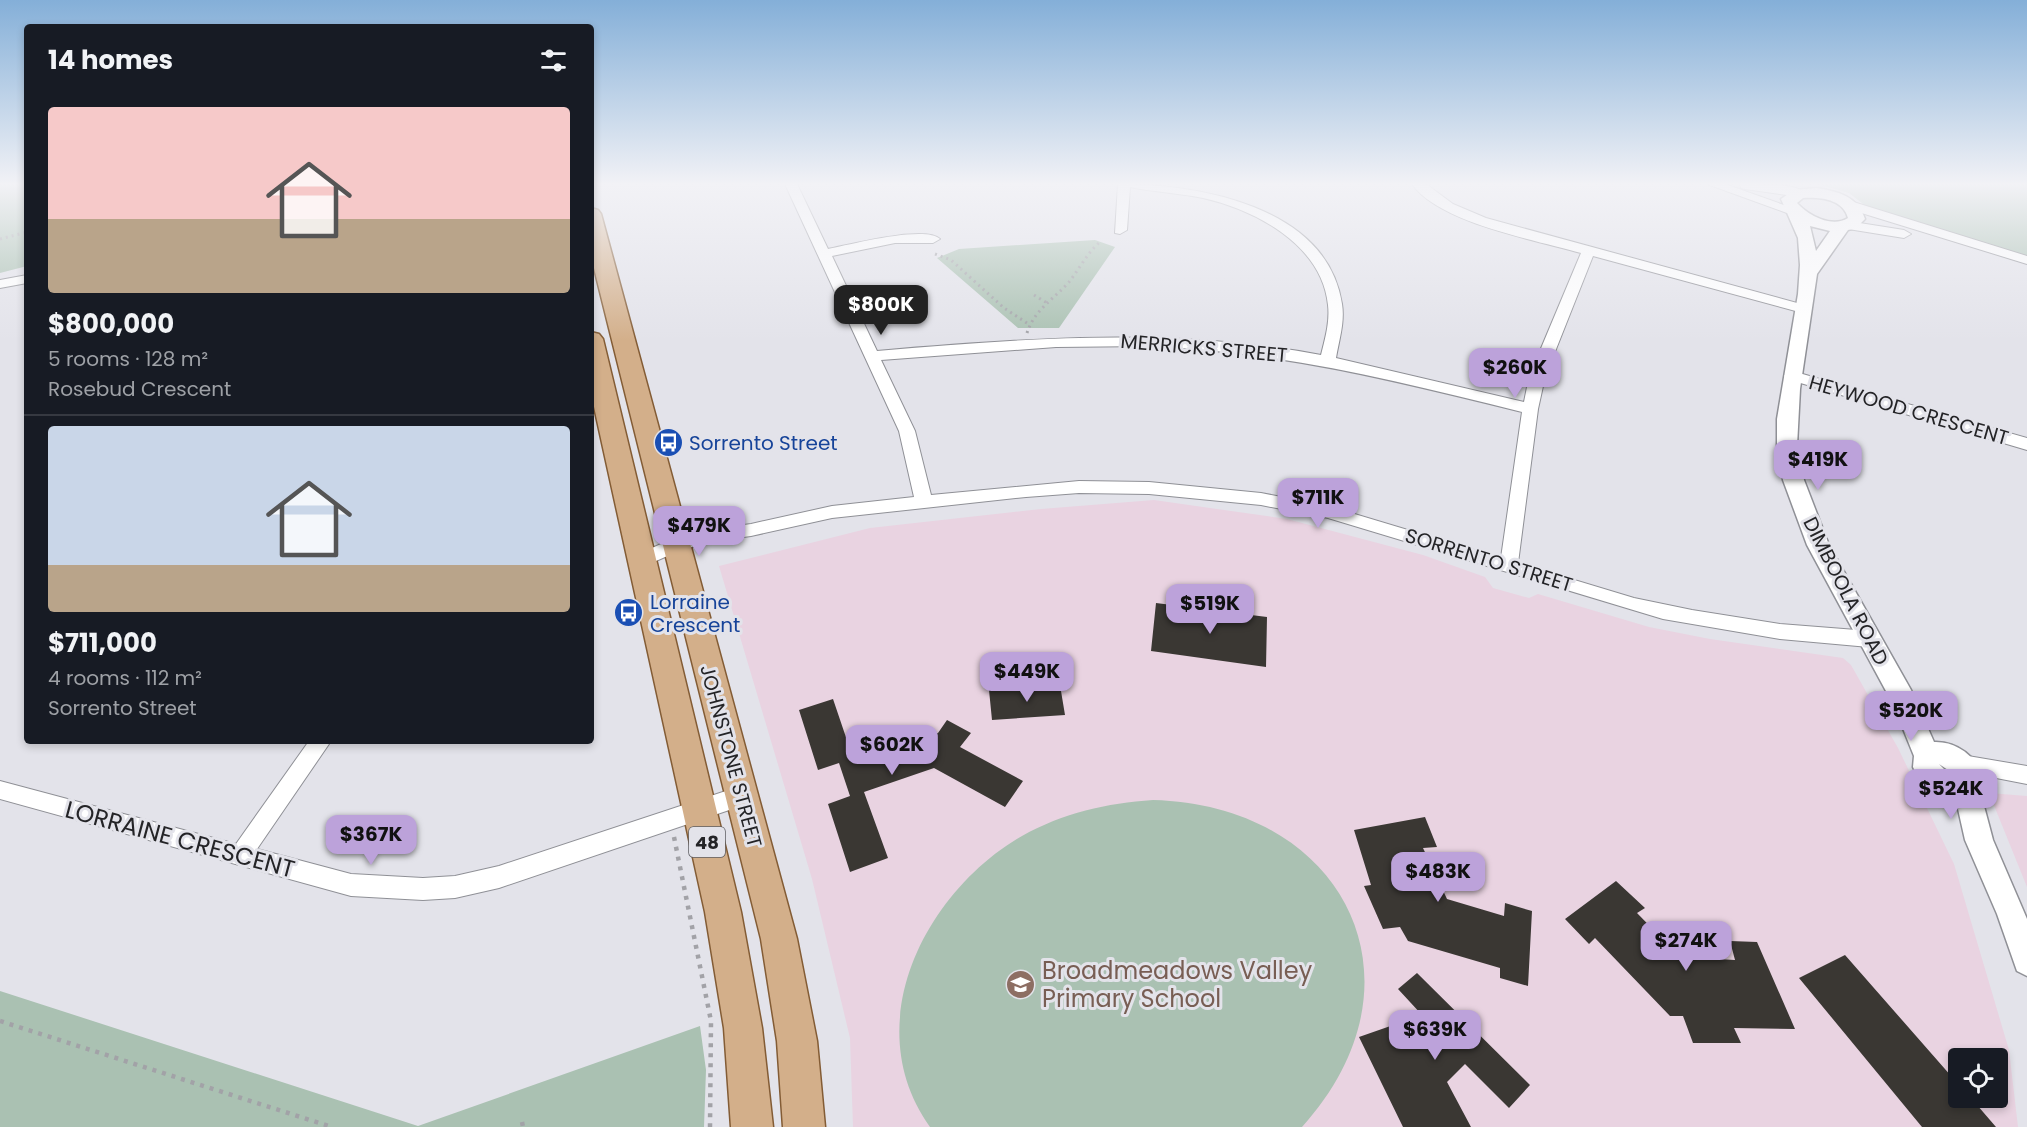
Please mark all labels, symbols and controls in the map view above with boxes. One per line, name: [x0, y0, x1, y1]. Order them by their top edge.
text: 14 homes: [48, 42, 173, 78]
icon: filters: [537, 44, 570, 77]
icon: home: [255, 146, 363, 254]
pin: $800K: [839, 285, 923, 336]
text: $800K: [848, 290, 914, 318]
text: $800,000: [48, 306, 174, 342]
street label: MERRICKS STREET: [1119, 327, 1289, 369]
text: 5 rooms · 128 m²: [48, 345, 208, 373]
pin: $260K: [1473, 348, 1557, 399]
text: $260K: [1483, 353, 1547, 381]
street label: HEYWOOD CRESCENT: [1806, 368, 2012, 452]
text: Rosebud Crescent: [48, 375, 231, 403]
bus stop icon: Sorrento Street: [652, 427, 684, 459]
place label: Sorrento Street: [689, 429, 838, 457]
pin: $419K: [1776, 440, 1860, 491]
text: $419K: [1788, 445, 1848, 473]
icon: home: [255, 465, 363, 573]
pin: $711K: [1276, 478, 1360, 529]
text: $711K: [1292, 483, 1344, 511]
pin: $479K: [657, 506, 741, 557]
text: $479K: [667, 511, 731, 539]
street label: DIMBOOLA ROAD: [1797, 512, 1895, 670]
street label: SORRENTO STREET: [1402, 521, 1576, 599]
pin: $519K: [1168, 584, 1252, 635]
place label: Lorraine Crescent: [650, 588, 740, 639]
text: $519K: [1180, 589, 1240, 617]
bus stop icon: Lorraine Crescent: [613, 597, 645, 629]
text: $711,000: [48, 625, 157, 661]
pin: $449K: [985, 652, 1069, 703]
text: $449K: [994, 657, 1060, 685]
street label: JOHNSTONE STREET: [693, 661, 769, 851]
text: 4 rooms · 112 m²: [48, 664, 202, 692]
pin: $520K: [1869, 691, 1953, 742]
text: Sorrento Street: [48, 694, 197, 722]
text: $520K: [1879, 696, 1943, 724]
pin: $602K: [850, 725, 934, 776]
text: $602K: [860, 730, 924, 758]
pin: $524K: [1909, 769, 1993, 820]
text: $524K: [1918, 774, 1984, 802]
street label: LORRAINE CRESCENT: [62, 792, 298, 886]
pin: $367K: [329, 815, 413, 866]
text: $367K: [340, 820, 402, 848]
road number: 48: [689, 827, 725, 857]
pin: $483K: [1396, 852, 1480, 903]
text: $483K: [1405, 857, 1471, 885]
pin: $274K: [1644, 921, 1728, 972]
text: $274K: [1655, 926, 1717, 954]
place label: Broadmeadows Valley Primary School: [1042, 954, 1313, 1015]
school or university icon: Broadmeadows Valley Primary School: [1005, 968, 1037, 1000]
pin: $639K: [1393, 1010, 1477, 1061]
text: $639K: [1403, 1015, 1467, 1043]
map controls: [1948, 1048, 2008, 1108]
button: locate: [1948, 1048, 2008, 1108]

